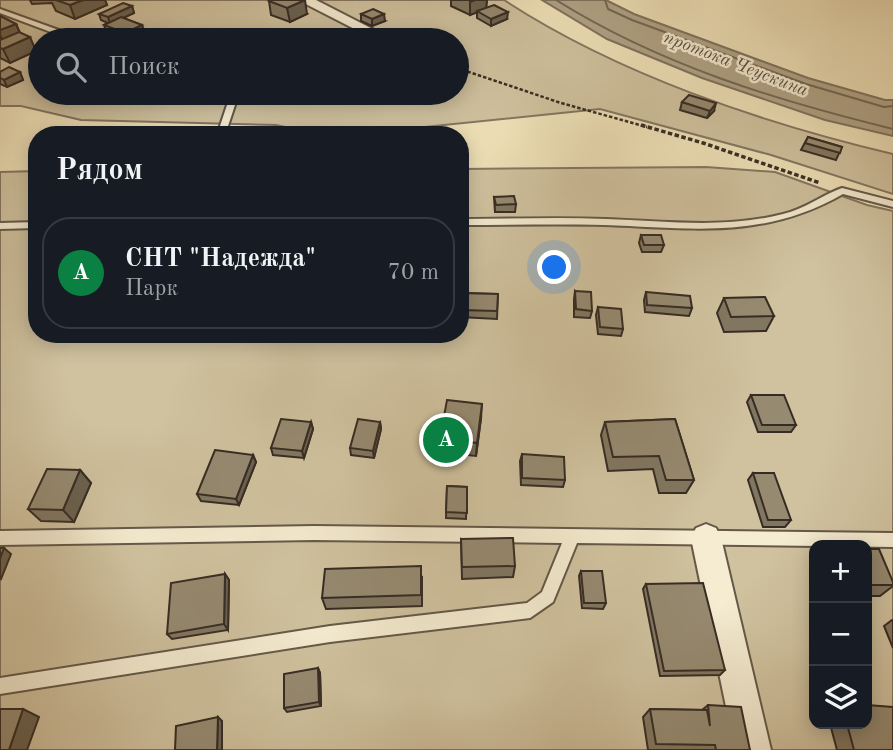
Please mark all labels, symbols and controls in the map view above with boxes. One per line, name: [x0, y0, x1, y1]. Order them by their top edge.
search box: [28, 28, 469, 105]
water label: протока Чеускина: [661, 28, 811, 100]
icon: search: [52, 48, 90, 86]
text: Поиск: [108, 54, 180, 80]
text: Рядом: [56, 156, 143, 186]
text: СНТ "Надежда": [125, 246, 316, 272]
your location: [537, 250, 571, 284]
text: A: [72, 261, 90, 284]
text: 70 m: [388, 261, 439, 284]
text: Парк: [125, 277, 178, 300]
pin: A: [423, 414, 469, 466]
map controls: [809, 540, 872, 729]
button: +: [809, 540, 872, 603]
button: −: [809, 603, 872, 666]
button: layers: [809, 666, 872, 729]

